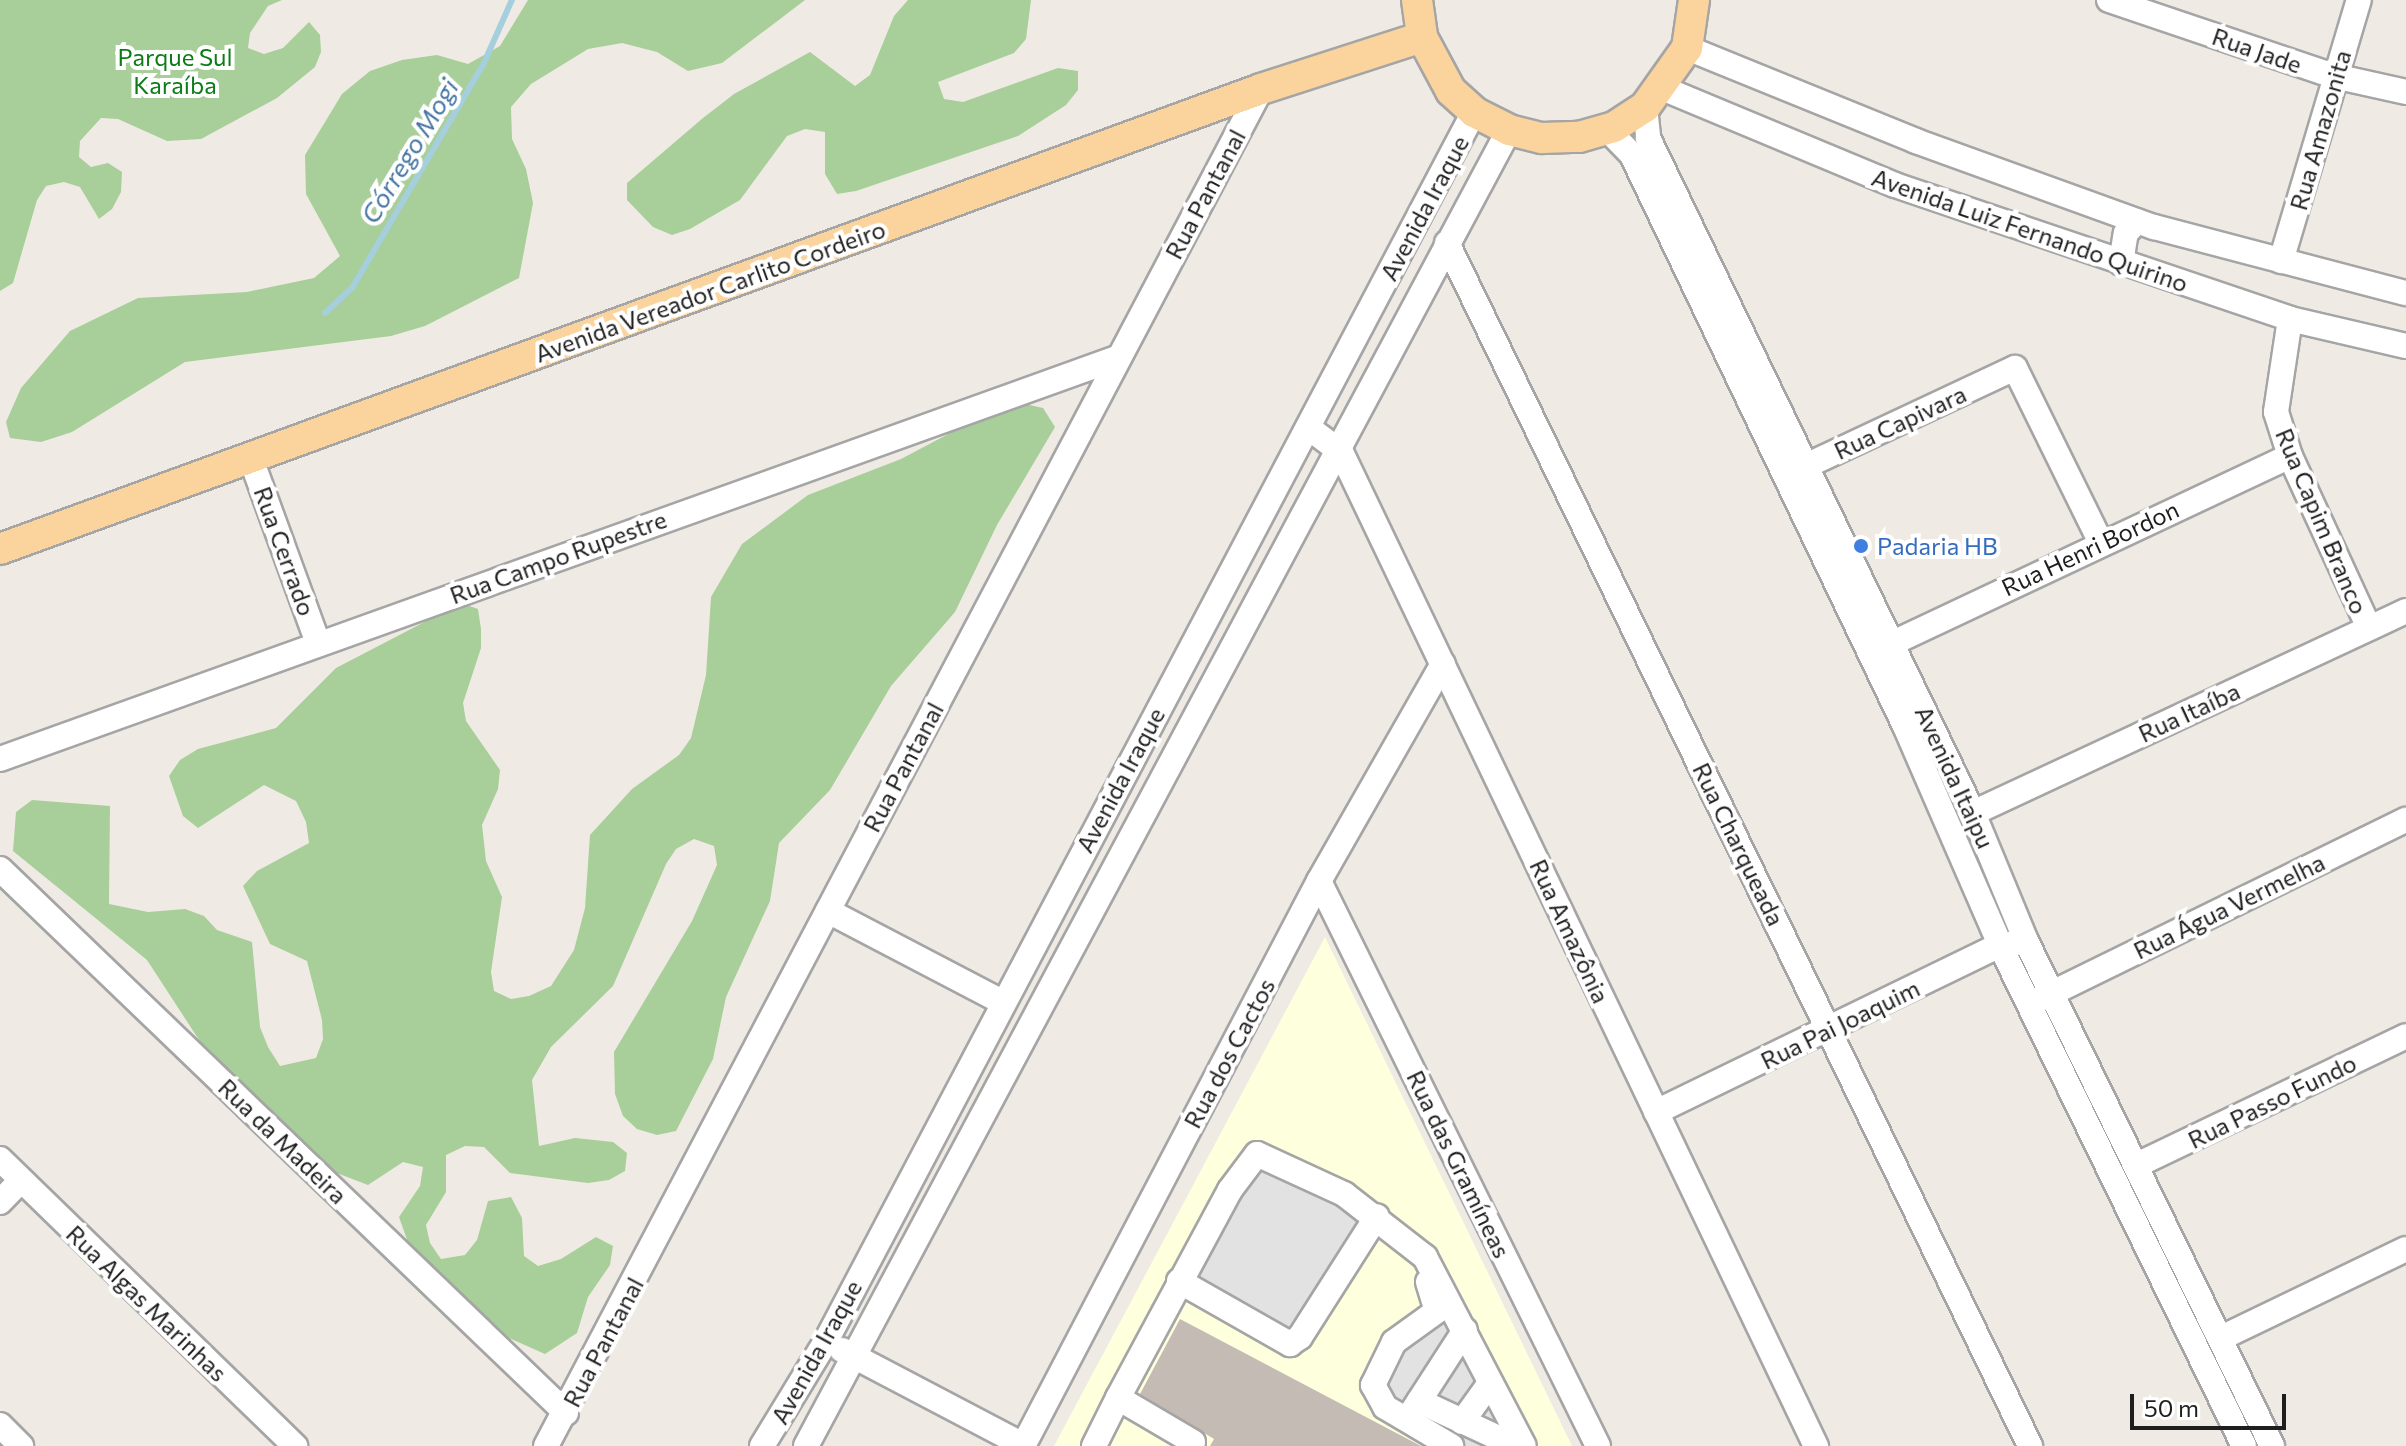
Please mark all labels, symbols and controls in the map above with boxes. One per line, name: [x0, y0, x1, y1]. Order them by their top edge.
street label: Rua Jade: [2209, 21, 2305, 79]
park label: Parque Sul Karaíba: [117, 43, 233, 99]
street label: Rua Amazonita: [2283, 47, 2357, 213]
water label: Córrego Mogi: [354, 73, 464, 229]
street label: Rua Pantanal: [1159, 124, 1251, 264]
street label: Avenida Iraque: [1374, 131, 1474, 285]
street label: Avenida Luiz Fernando Quirino: [1868, 162, 2192, 298]
street label: Avenida Vereador Carlito Cordeiro: [531, 214, 889, 368]
street label: Rua Capivara: [1829, 379, 1971, 465]
street label: Rua Capim Branco: [2270, 424, 2374, 618]
street label: Rua Cerrado: [248, 483, 322, 619]
street label: Rua Henri Bordon: [1997, 494, 2183, 602]
street label: Rua Campo Rupestre: [446, 504, 670, 610]
place label: Padaria HB: [1877, 532, 1997, 560]
marker: Padaria HB: [1852, 537, 1870, 555]
street label: Rua Itaíba: [2134, 676, 2244, 748]
street label: Rua Pantanal: [857, 697, 949, 837]
street label: Avenida Itaipu: [1909, 701, 2001, 853]
street label: Avenida Iraque: [1070, 703, 1170, 857]
street label: Rua Charqueada: [1687, 758, 1791, 930]
street label: Rua Água Vermelha: [2129, 847, 2329, 965]
street label: Rua Amazônia: [1524, 855, 1616, 1007]
street label: Rua dos Cactos: [1177, 973, 1281, 1133]
street label: Rua Pai Joaquim: [1756, 973, 1924, 1075]
street label: Rua Passo Fundo: [2183, 1048, 2361, 1154]
street label: Rua das Gramíneas: [1401, 1066, 1517, 1262]
street label: Rua da Madeira: [213, 1073, 353, 1209]
street label: Rua Algas Marinhas: [61, 1219, 233, 1387]
street label: Rua Pantanal: [557, 1272, 649, 1412]
street label: Avenida Iraque: [765, 1275, 867, 1429]
scale bar: [2134, 1378, 2290, 1428]
text: 50 m: [2144, 1393, 2199, 1422]

